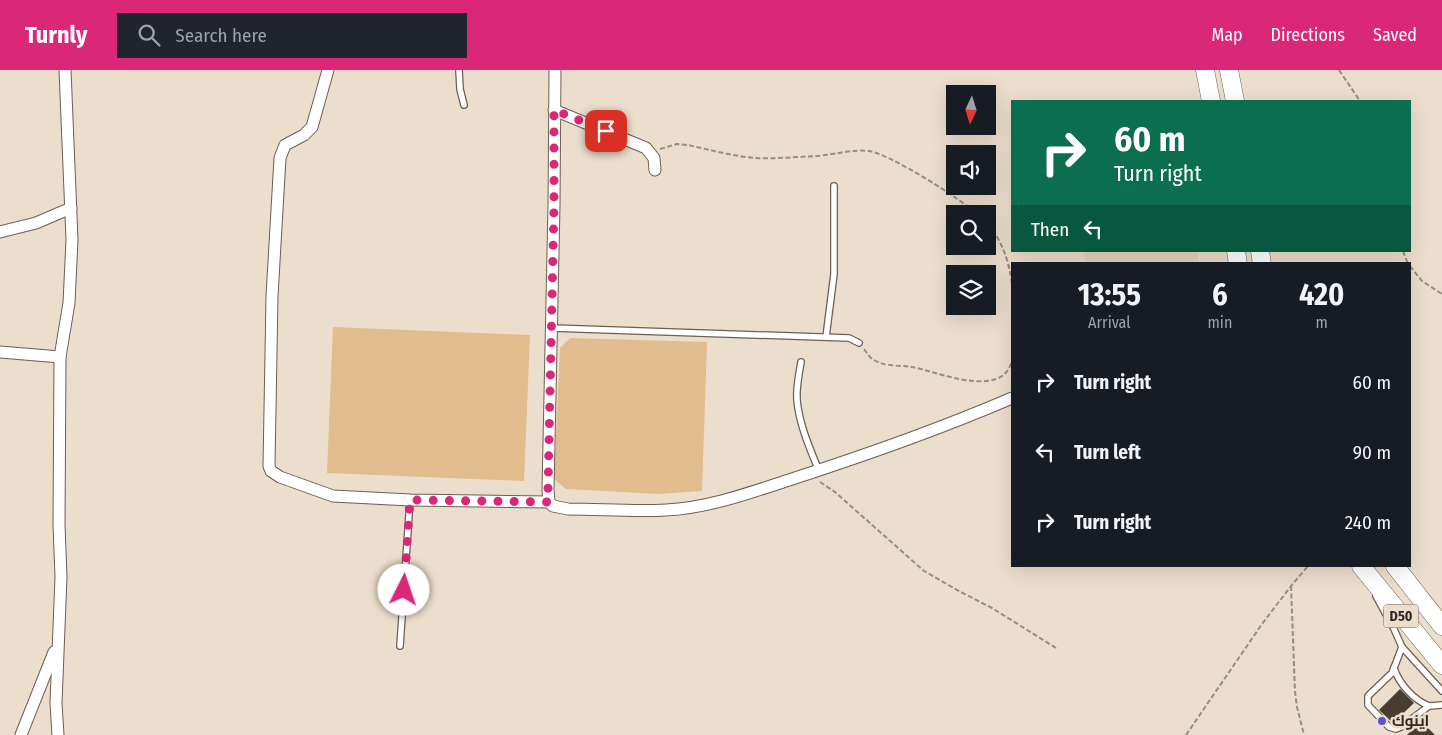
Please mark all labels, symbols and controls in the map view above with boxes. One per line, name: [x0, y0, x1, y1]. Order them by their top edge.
search box: [117, 13, 467, 58]
text: Turnly: [25, 21, 87, 49]
icon: search: [135, 21, 163, 49]
text: Search here: [175, 24, 267, 47]
text: Map: [1211, 24, 1243, 46]
text: Directions: [1271, 24, 1345, 46]
text: Saved: [1373, 24, 1417, 46]
north arrow: [946, 85, 996, 135]
map controls: [946, 85, 996, 315]
pin: [585, 110, 627, 152]
icon: arrive: [592, 117, 620, 145]
text: 60 m: [1114, 118, 1185, 160]
icon: right: [1031, 120, 1096, 185]
button: sound: [946, 145, 996, 195]
text: Turn right: [1114, 160, 1202, 187]
button: search: [946, 205, 996, 255]
icon: left: [1079, 215, 1107, 243]
text: Then: [1031, 218, 1069, 241]
button: layers: [946, 265, 996, 315]
text: 13:55: [1078, 277, 1141, 313]
text: 6: [1212, 277, 1228, 313]
text: 420: [1299, 277, 1344, 313]
text: Arrival: [1088, 313, 1130, 332]
text: min: [1208, 313, 1232, 332]
text: m: [1316, 313, 1328, 332]
icon: right: [1031, 368, 1059, 396]
text: Turn right: [1074, 371, 1151, 394]
text: 60 m: [1353, 371, 1391, 394]
icon: left: [1031, 438, 1059, 466]
text: Turn left: [1074, 441, 1141, 464]
text: 90 m: [1353, 441, 1391, 464]
icon: right: [1031, 508, 1059, 536]
text: Turn right: [1074, 511, 1151, 534]
text: 240 m: [1345, 511, 1391, 534]
position arrow: [377, 563, 429, 615]
road number: D50: [1384, 604, 1418, 628]
place label: اينوك: [1392, 712, 1429, 730]
marker: اينوك: [1376, 715, 1388, 727]

